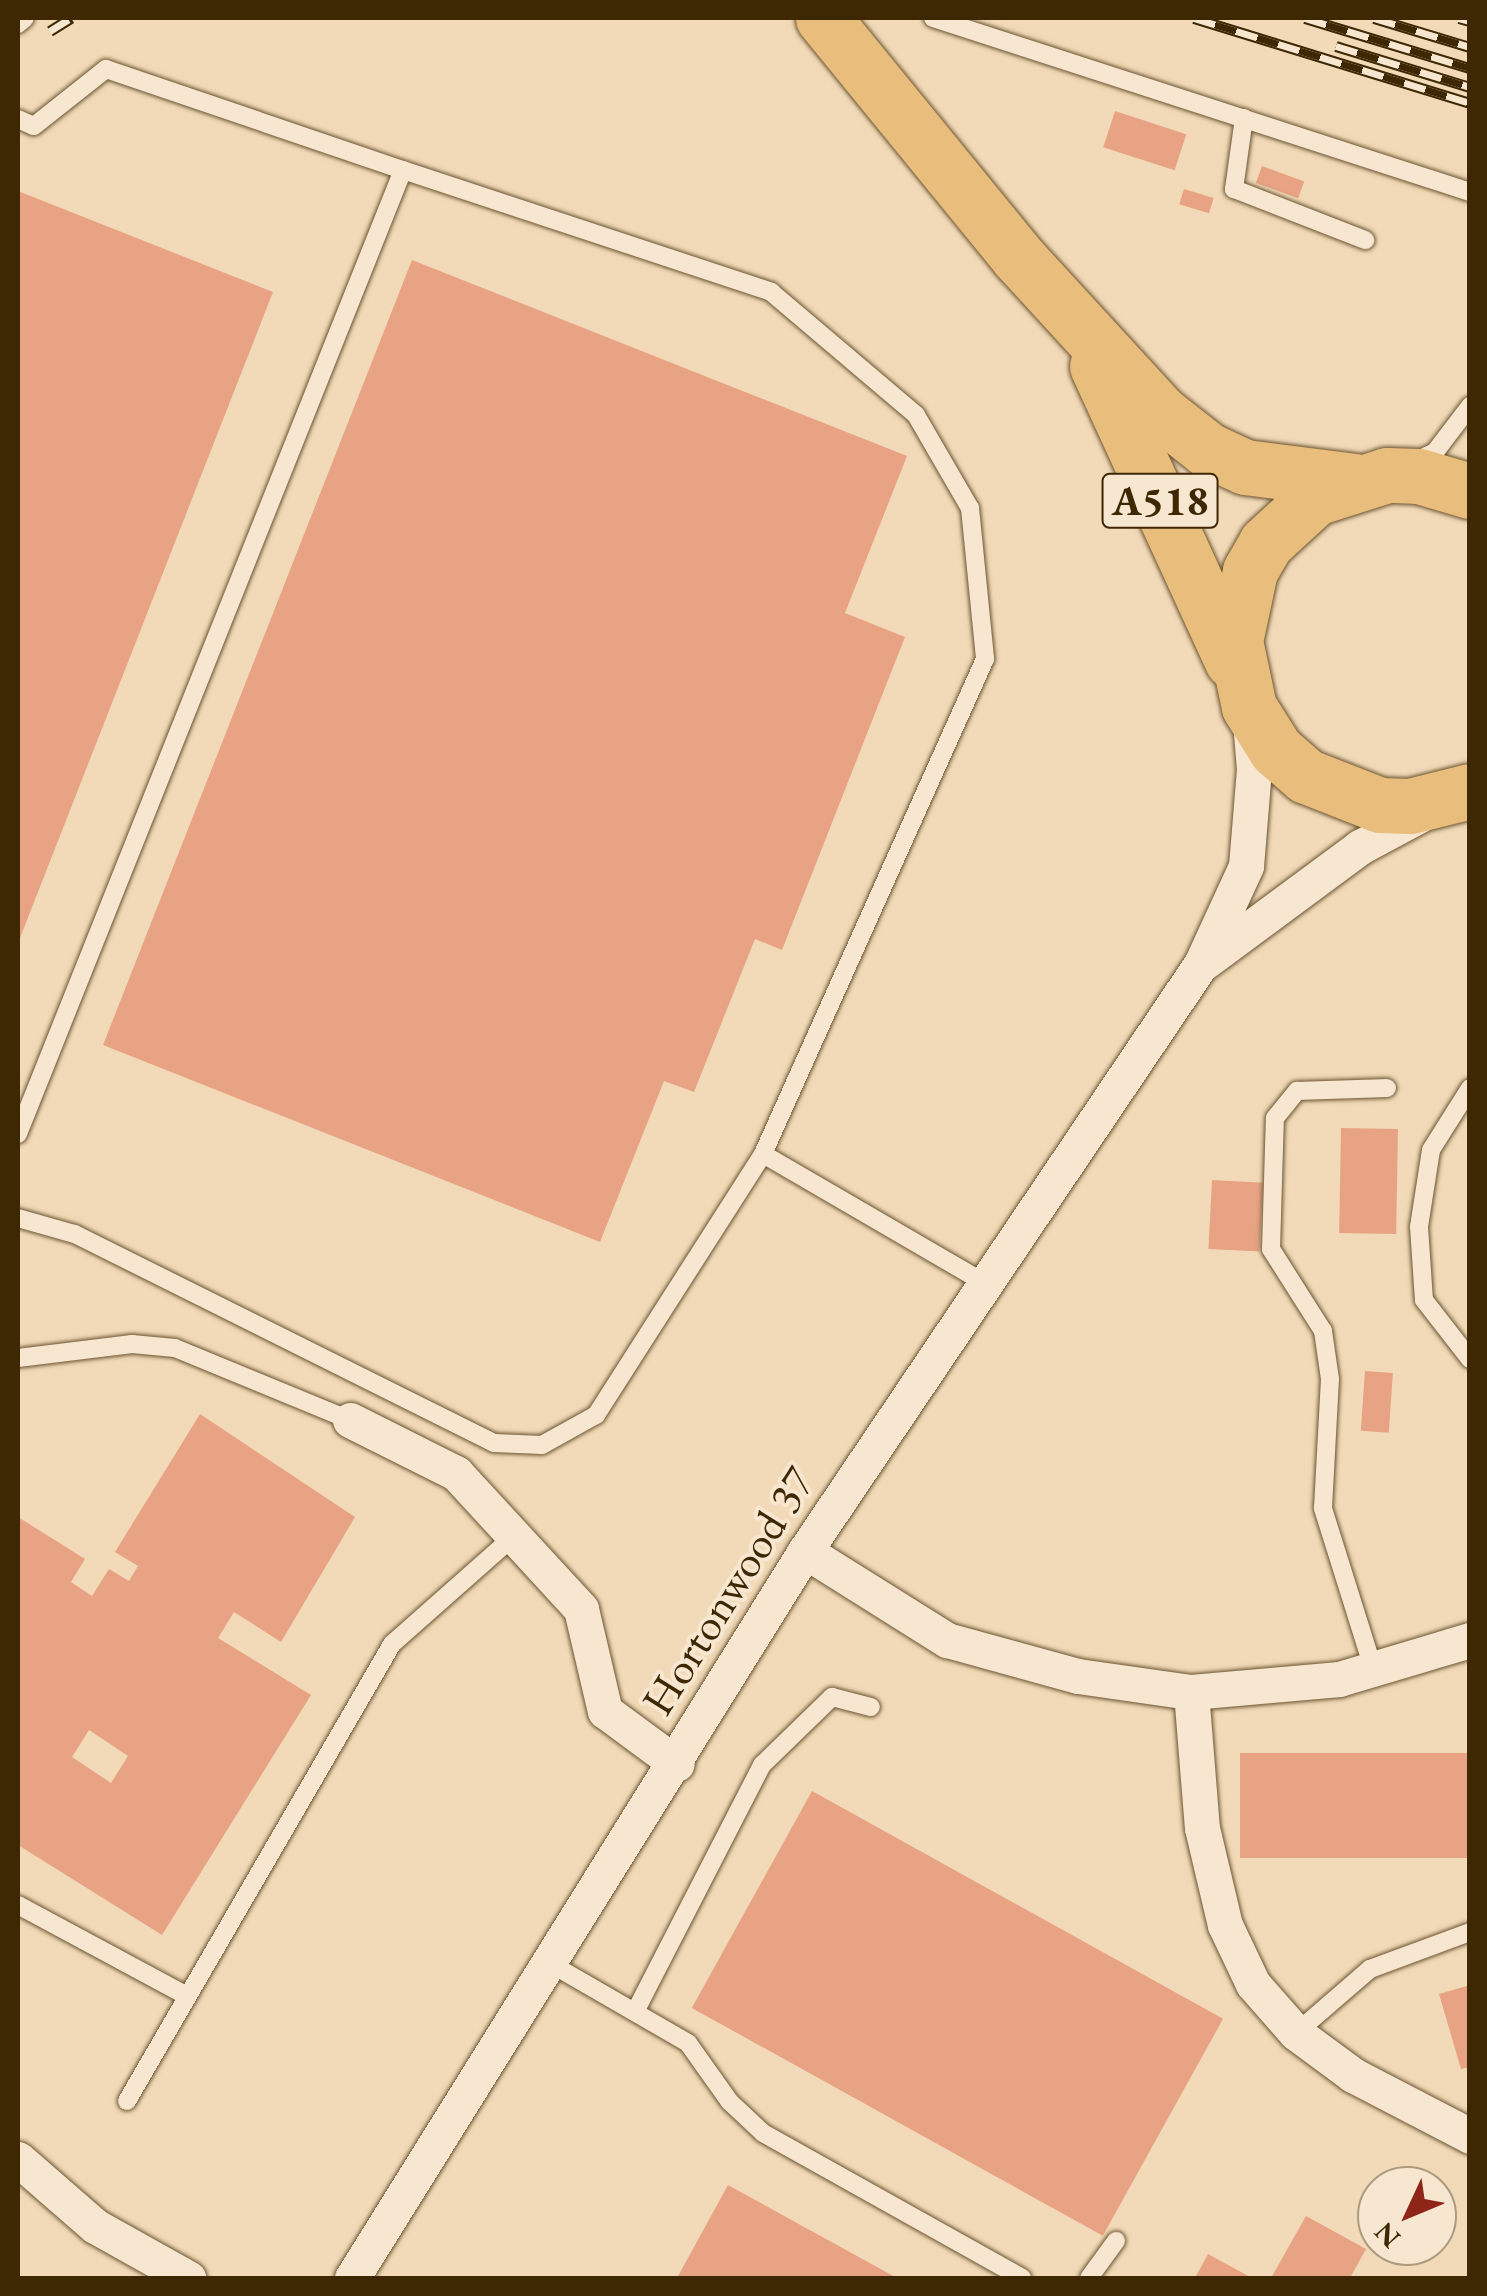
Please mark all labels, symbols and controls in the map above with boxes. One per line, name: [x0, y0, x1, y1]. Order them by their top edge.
road number: A518: [1100, 464, 1220, 538]
street label: Hortonwood 37: [630, 1457, 826, 1725]
north arrow: [1357, 2166, 1457, 2266]
text: N: [1366, 2215, 1408, 2256]

